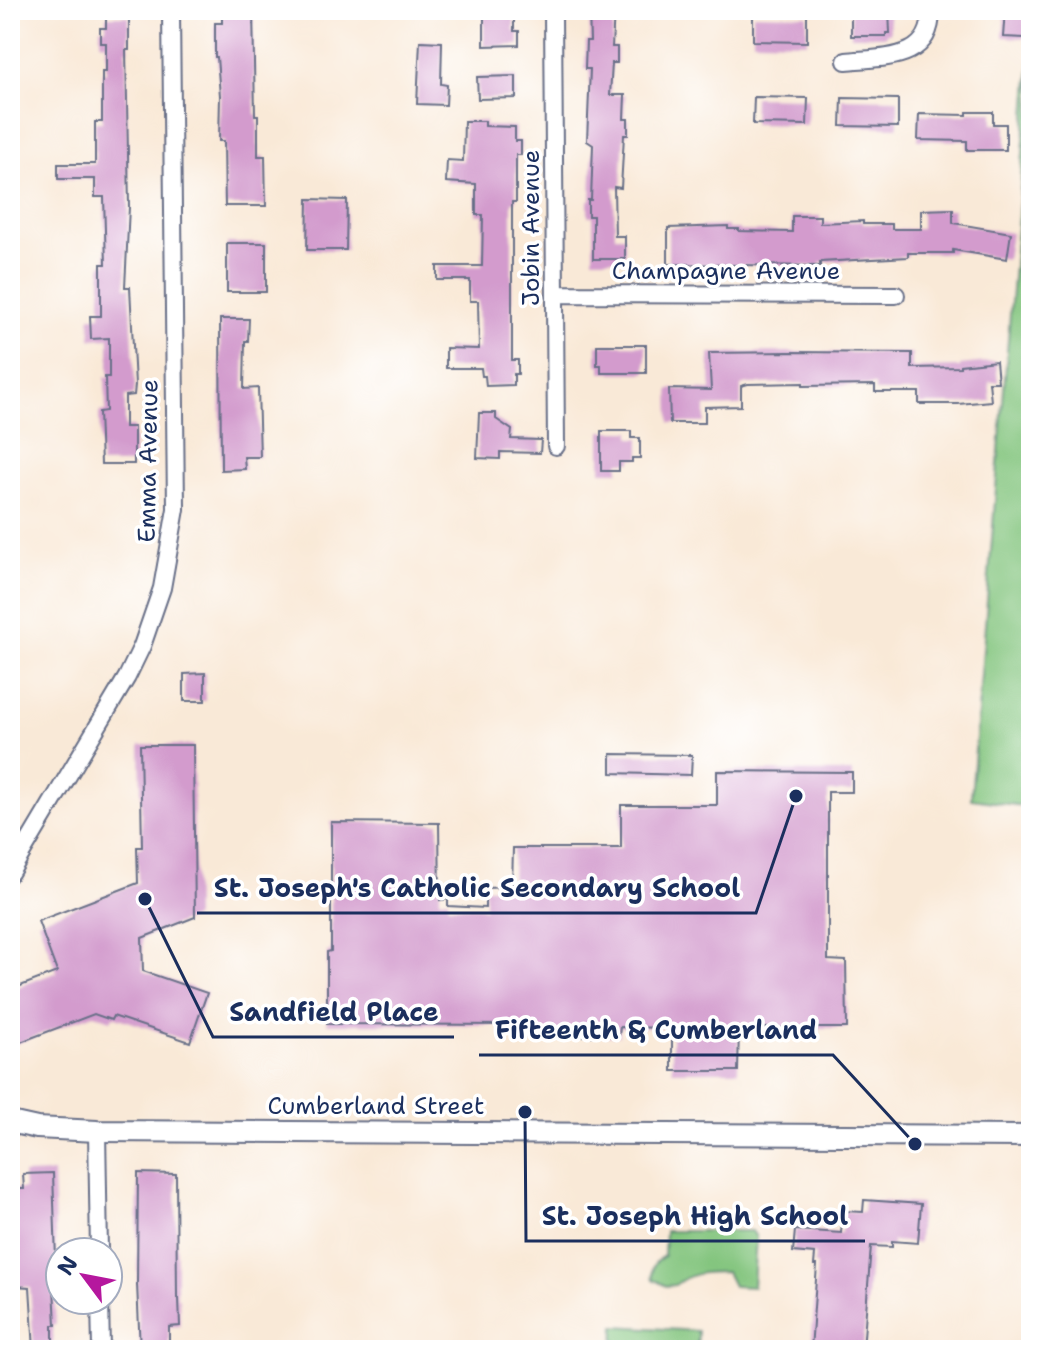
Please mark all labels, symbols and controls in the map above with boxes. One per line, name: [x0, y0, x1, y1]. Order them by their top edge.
street label: Jobin Avenue: [515, 150, 547, 306]
street label: Champagne Avenue: [612, 255, 840, 287]
street label: Emma Avenue: [131, 379, 165, 543]
callout: St. Joseph's Catholic Secondary School: [197, 863, 756, 913]
text: St. Joseph's Catholic Secondary School: [214, 870, 740, 905]
callout: Sandfield Place: [213, 987, 454, 1037]
text: Sandfield Place: [229, 994, 439, 1029]
callout: Fifteenth & Cumberland: [479, 1005, 833, 1055]
text: Fifteenth & Cumberland: [495, 1012, 817, 1047]
street label: Cumberland Street: [267, 1090, 485, 1122]
callout: St. Joseph High School: [526, 1191, 865, 1241]
text: St. Joseph High School: [542, 1198, 848, 1233]
north arrow: [44, 1236, 124, 1316]
text: N: [51, 1251, 84, 1281]

